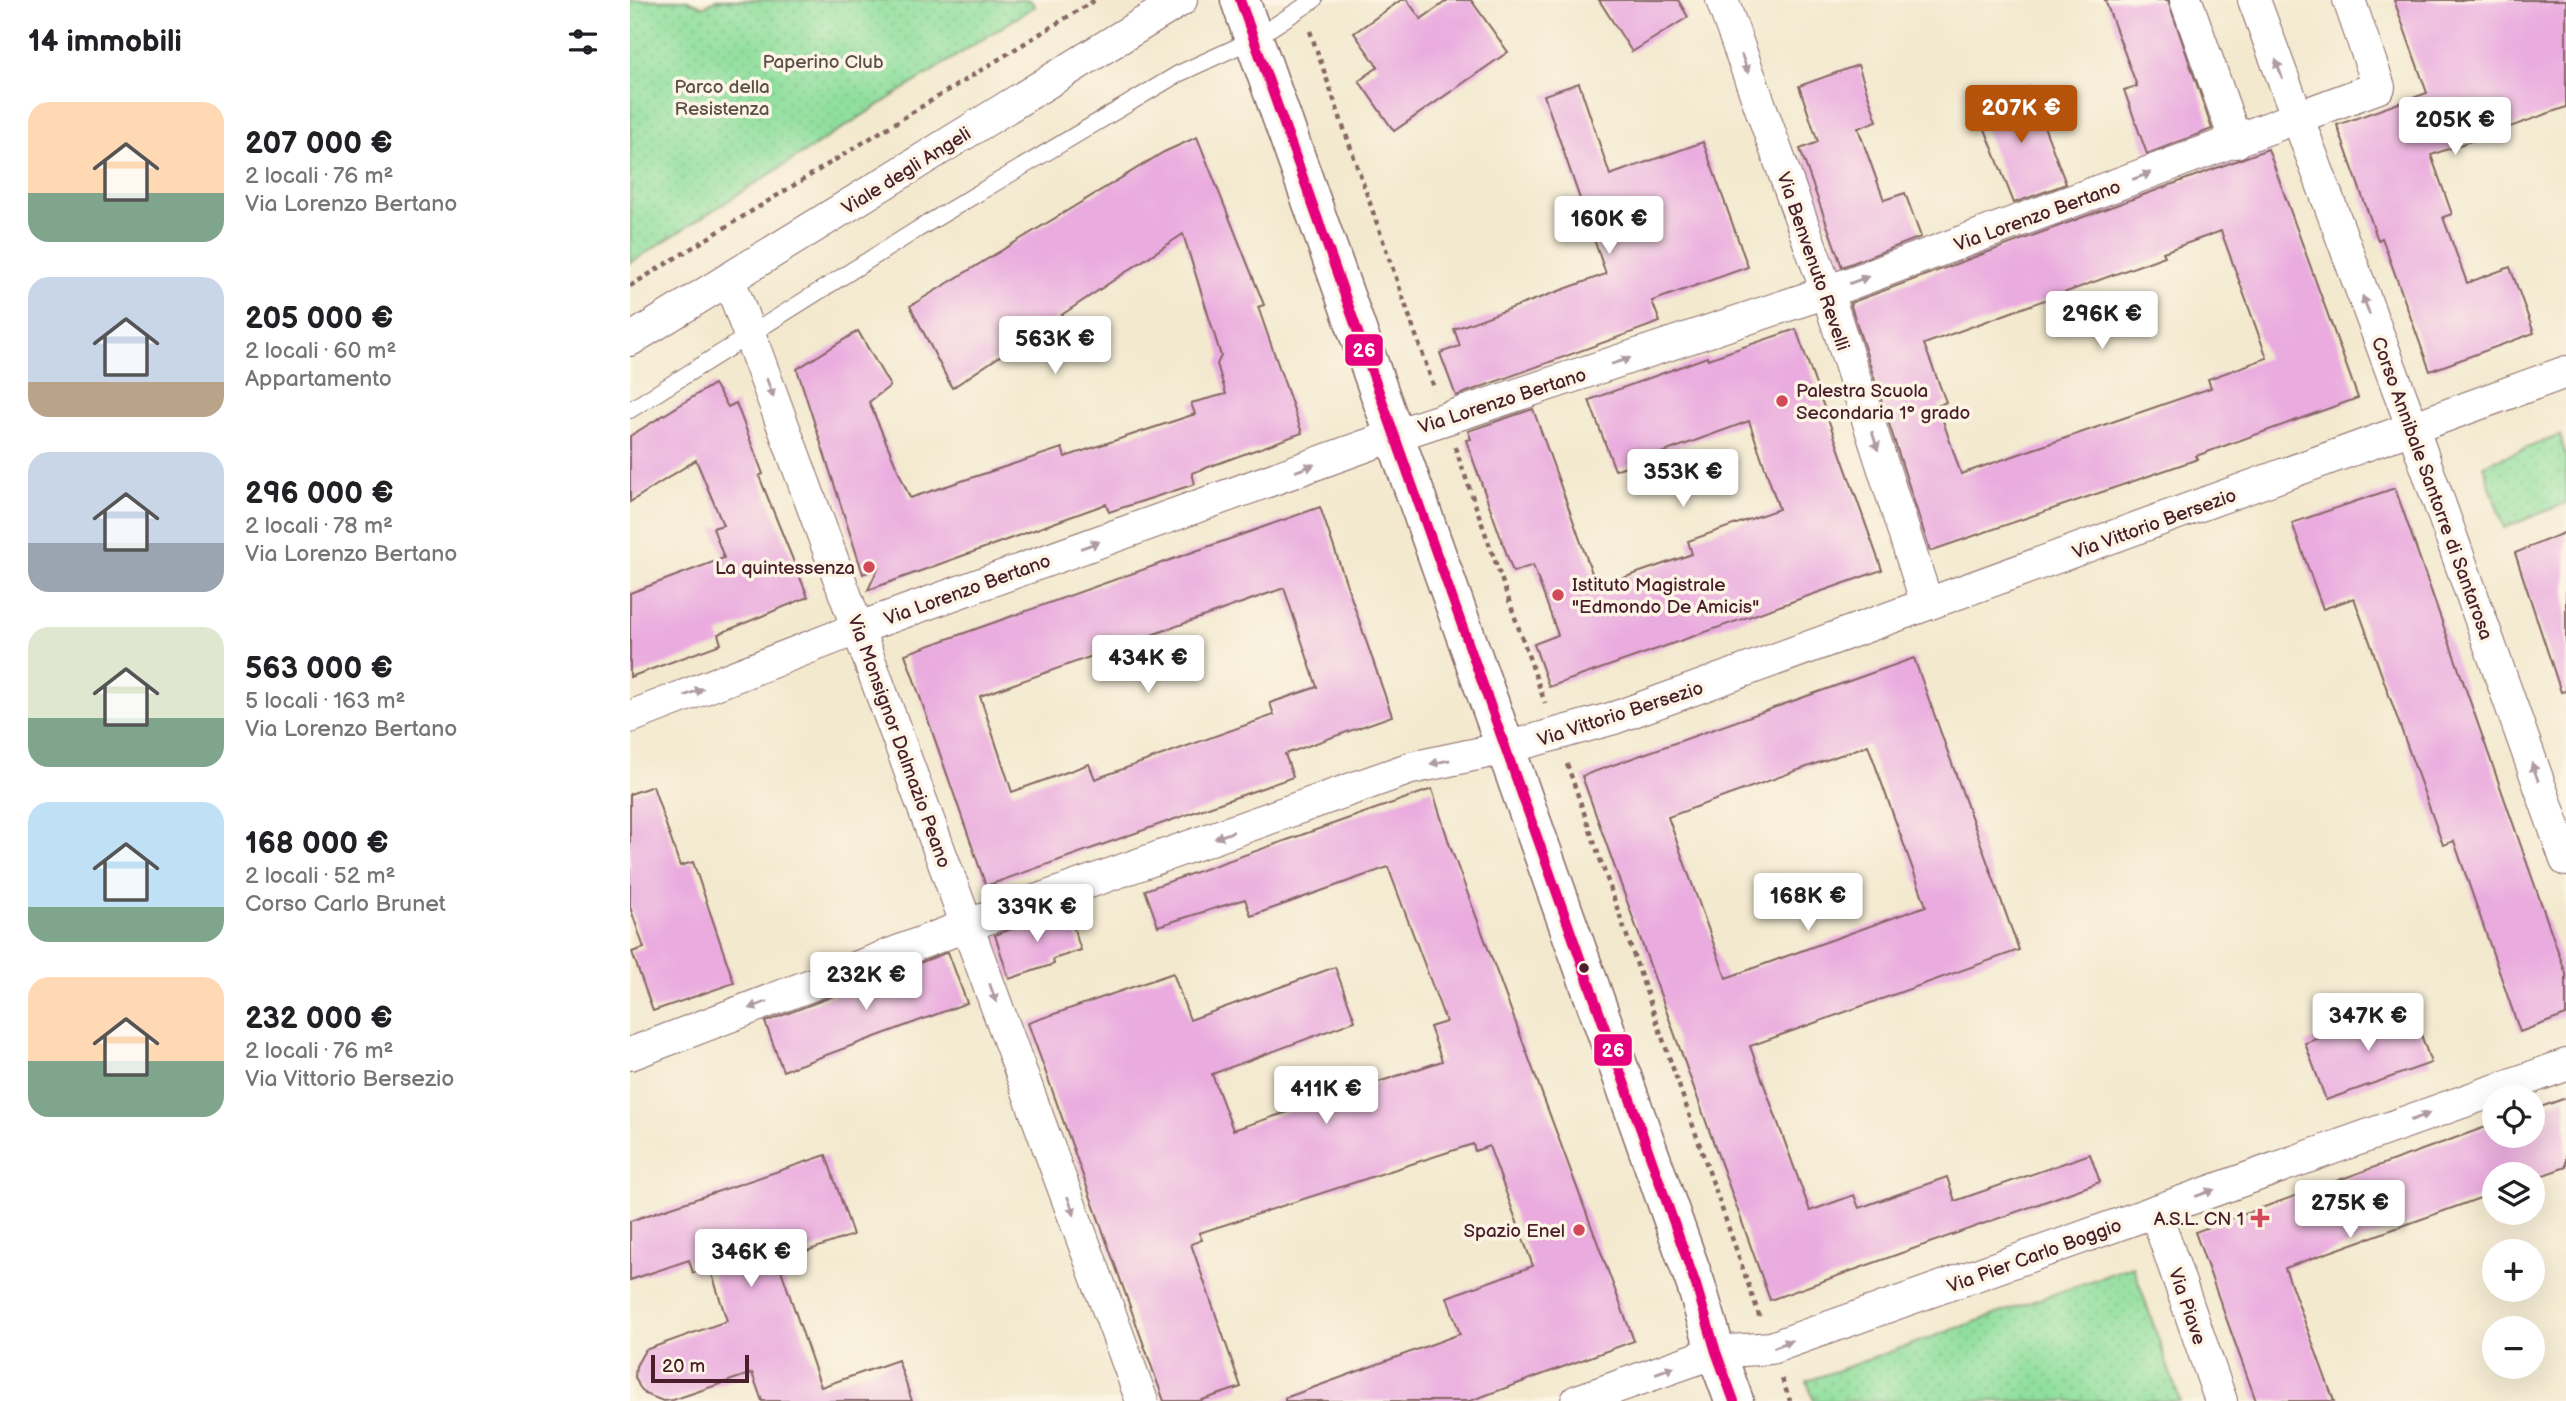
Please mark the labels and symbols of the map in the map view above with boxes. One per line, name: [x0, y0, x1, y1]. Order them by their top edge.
park label: Paperino Club: [762, 51, 884, 74]
one-way arrow: [1739, 54, 1750, 75]
one-way arrow: [2273, 58, 2284, 79]
park label: Parco della Resistenza: [674, 76, 770, 121]
pin: 207K €: [1964, 86, 2078, 145]
pin: 205K €: [2398, 97, 2512, 157]
street label: Viale degli Angeli: [838, 122, 975, 220]
street label: Via Benvenuto Revelli: [1771, 169, 1854, 354]
one-way arrow: [2132, 170, 2153, 181]
street label: Via Lorenzo Bertano: [1951, 176, 2124, 257]
pin: 160K €: [1552, 196, 1666, 256]
one-way arrow: [1849, 274, 1870, 285]
pin: 296K €: [2045, 292, 2159, 351]
one-way arrow: [2361, 294, 2372, 315]
pin: 563K €: [998, 316, 1112, 376]
line badge: 26: [1344, 333, 1384, 367]
street label: Corso Annibale Santorre di Santarosa: [2366, 334, 2497, 643]
text: 26: [1353, 340, 1375, 363]
one-way arrow: [1611, 355, 1632, 366]
street label: Via Lorenzo Bertano: [1416, 363, 1589, 439]
one-way arrow: [765, 378, 776, 399]
place label: Palestra Scuola Secondaria 1° grado: [1796, 380, 1970, 425]
marker: Palestra Scuola Secondaria 1° grado: [1774, 393, 1790, 409]
one-way arrow: [1870, 431, 1880, 452]
pin: 353K €: [1626, 449, 1740, 509]
one-way arrow: [1294, 462, 1315, 473]
street label: Via Vittorio Bersezio: [2069, 484, 2240, 565]
one-way arrow: [1080, 539, 1101, 550]
street label: Via Lorenzo Bertano: [881, 550, 1054, 631]
place label: La quintessenza: [715, 557, 855, 580]
marker: La quintessenza: [861, 559, 877, 575]
place label: Istituto Magistrale "Edmondo De Amicis": [1572, 574, 1759, 619]
marker: Istituto Magistrale "Edmondo De Amicis": [1550, 587, 1566, 603]
street label: Via Monsignor Dalmazio Peano: [842, 612, 955, 871]
pin: 434K €: [1091, 636, 1205, 695]
street label: Via Vittorio Bersezio: [1535, 677, 1706, 752]
one-way arrow: [683, 687, 704, 698]
one-way arrow: [1429, 757, 1451, 768]
one-way arrow: [2529, 762, 2540, 783]
one-way arrow: [1214, 829, 1235, 840]
pin: 168K €: [1751, 874, 1865, 933]
pin: 339K €: [980, 884, 1094, 944]
pin: 232K €: [809, 953, 923, 1012]
unlabelled marker: [1577, 961, 1591, 975]
one-way arrow: [987, 982, 998, 1003]
pin: 347K €: [2311, 993, 2425, 1053]
one-way arrow: [747, 1000, 768, 1011]
line badge: 26: [1593, 1033, 1633, 1067]
text: 26: [1602, 1040, 1624, 1063]
pin: 411K €: [1269, 1066, 1383, 1126]
one-way arrow: [2409, 1112, 2430, 1123]
pin: 275K €: [2293, 1180, 2407, 1240]
one-way arrow: [2195, 1188, 2216, 1199]
one-way arrow: [1066, 1196, 1077, 1217]
place label: A.S.L. CN 1: [2154, 1208, 2244, 1231]
marker: A.S.L. CN 1: [2250, 1208, 2270, 1228]
street label: Via Pier Carlo Boggio: [1944, 1214, 2125, 1299]
place label: Spazio Enel: [1464, 1220, 1565, 1243]
marker: Spazio Enel: [1571, 1222, 1587, 1238]
pin: 346K €: [694, 1230, 808, 1289]
street label: Via Piave: [2163, 1265, 2210, 1348]
one-way arrow: [1773, 1338, 1794, 1349]
scale bar: [651, 1352, 749, 1384]
one-way arrow: [1654, 1364, 1675, 1375]

